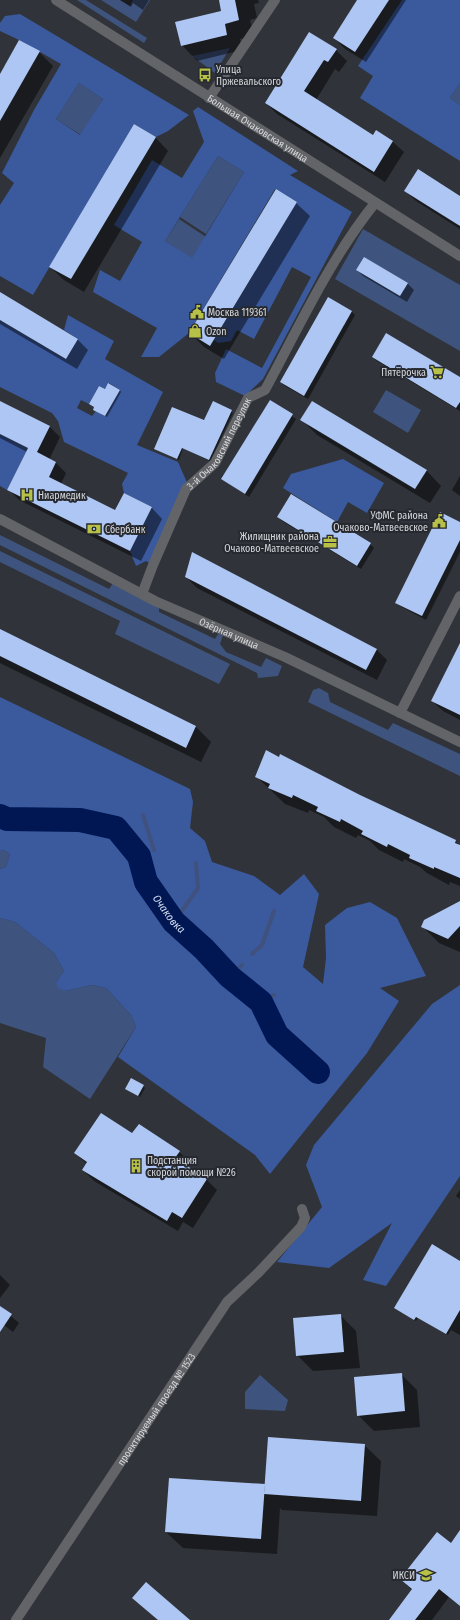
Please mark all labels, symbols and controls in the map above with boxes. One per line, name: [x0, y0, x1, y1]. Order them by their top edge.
place label: Улица Пржевальского: [215, 64, 281, 88]
bus stop icon: Улица Пржевальского: [197, 67, 213, 83]
street label: Большая Очаковская улица: [205, 92, 310, 165]
public building icon: Москва 119361: [189, 304, 205, 320]
place label: Москва 119361: [208, 307, 267, 319]
shop icon: Ozon: [187, 323, 203, 339]
place label: Ozon: [206, 326, 227, 338]
supermarket icon: Пятёрочка: [429, 364, 445, 380]
place label: Пятёрочка: [381, 367, 426, 379]
street label: 3-й Очаковский переулок: [185, 396, 254, 492]
hospital icon: Ниармедик: [19, 487, 35, 503]
place label: Ниармедик: [38, 490, 86, 502]
place label: УФМС района Очаково-Матвеевское: [333, 510, 428, 534]
public building icon: УФМС района Очаково-Матвеевское: [431, 513, 447, 529]
bank icon: Сбербанк: [86, 521, 102, 537]
place label: Сбербанк: [105, 524, 146, 536]
place label: Жилищник района Очаково-Матвеевское: [224, 531, 319, 555]
office icon: Жилищник района Очаково-Матвеевское: [322, 534, 338, 550]
street label: Озёрная улица: [197, 616, 260, 652]
water label: Очаковка: [150, 892, 188, 936]
place label: Подстанция скорой помощи №26: [147, 1155, 236, 1179]
building icon: Подстанция скорой помощи №26: [128, 1158, 144, 1174]
street label: проектируемый проезд № 1523: [115, 1351, 199, 1468]
school or university icon: ИКСИ: [418, 1567, 434, 1583]
place label: ИКСИ: [393, 1570, 415, 1582]

